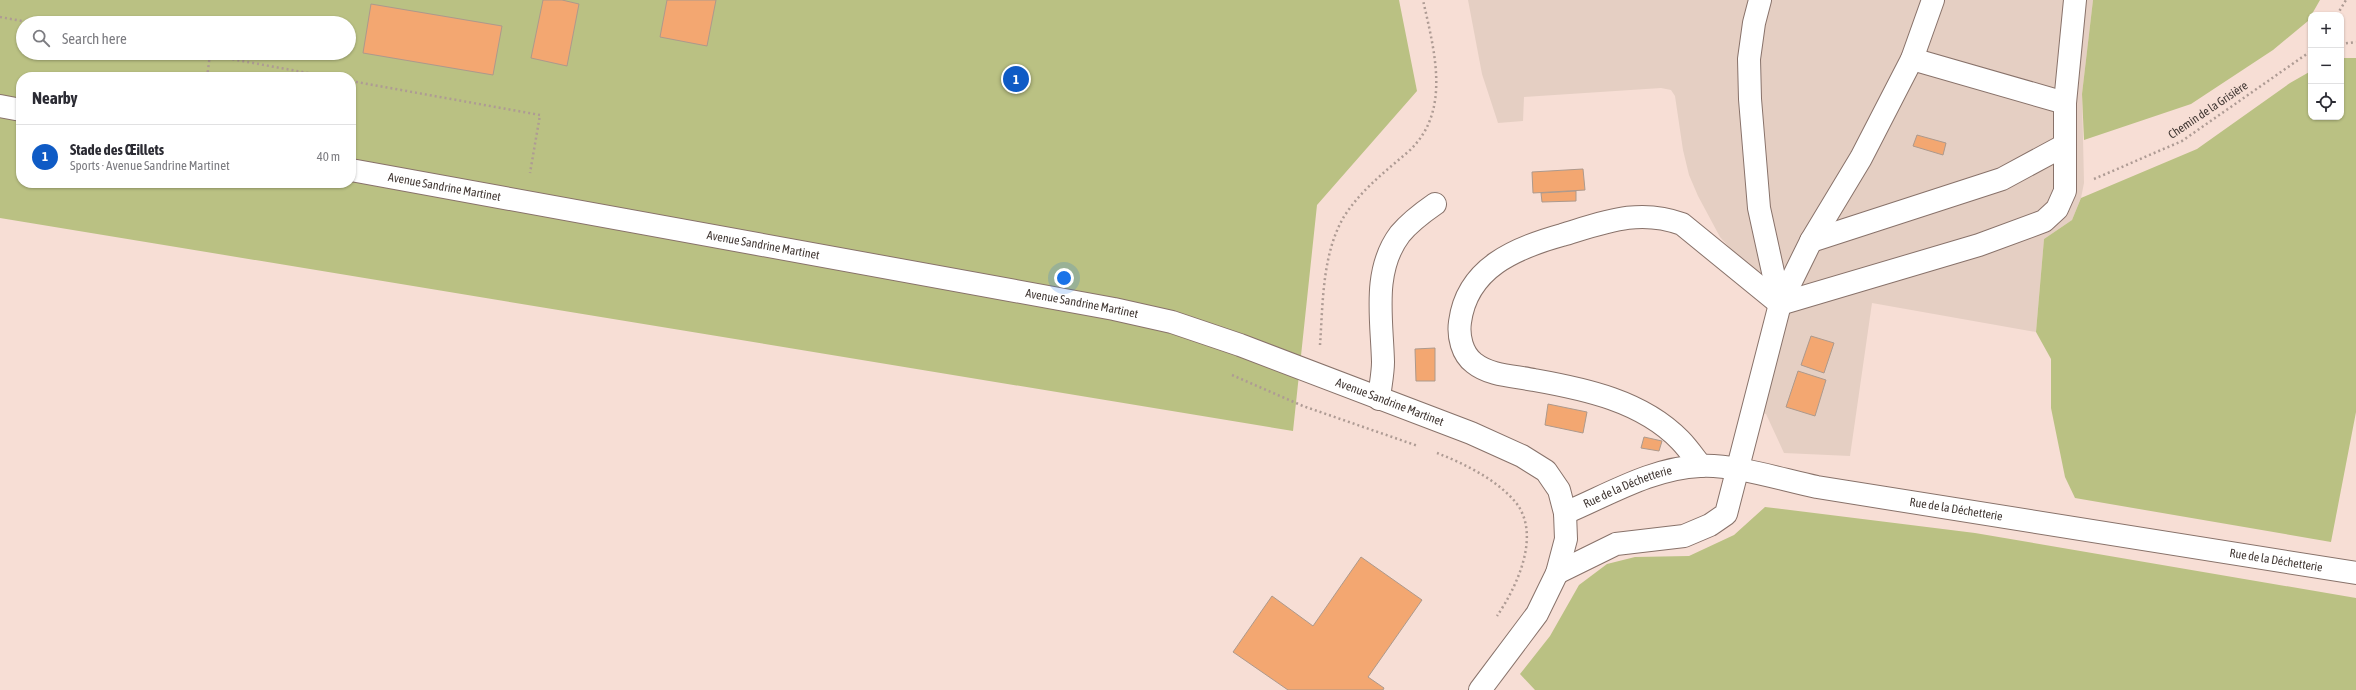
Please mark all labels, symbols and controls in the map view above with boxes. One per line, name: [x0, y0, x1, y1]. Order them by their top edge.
map controls: [2308, 12, 2344, 120]
button: +: [2308, 12, 2344, 48]
search box: [16, 16, 356, 60]
icon: search: [30, 27, 52, 49]
text: Search here: [62, 30, 127, 47]
button: −: [2308, 48, 2344, 84]
pin: 1: [1003, 64, 1029, 94]
street label: Chemin de la Grisière: [2166, 78, 2250, 142]
button: locate: [2308, 84, 2344, 120]
text: Nearby: [32, 88, 78, 108]
text: Stade des Œillets: [70, 141, 164, 158]
text: 1: [42, 149, 48, 164]
text: 40 m: [317, 149, 340, 164]
text: Sports · Avenue Sandrine Martinet: [70, 158, 230, 173]
street label: Avenue Sandrine Martinet: [387, 170, 503, 204]
street label: Avenue Sandrine Martinet: [706, 228, 821, 262]
your location: [1054, 268, 1074, 288]
street label: Avenue Sandrine Martinet: [1024, 286, 1140, 321]
street label: Avenue Sandrine Martinet: [1334, 375, 1446, 429]
street label: Rue de la Déchetterie: [1581, 463, 1673, 511]
street label: Rue de la Déchetterie: [1909, 495, 2004, 524]
street label: Rue de la Déchetterie: [2229, 546, 2324, 575]

